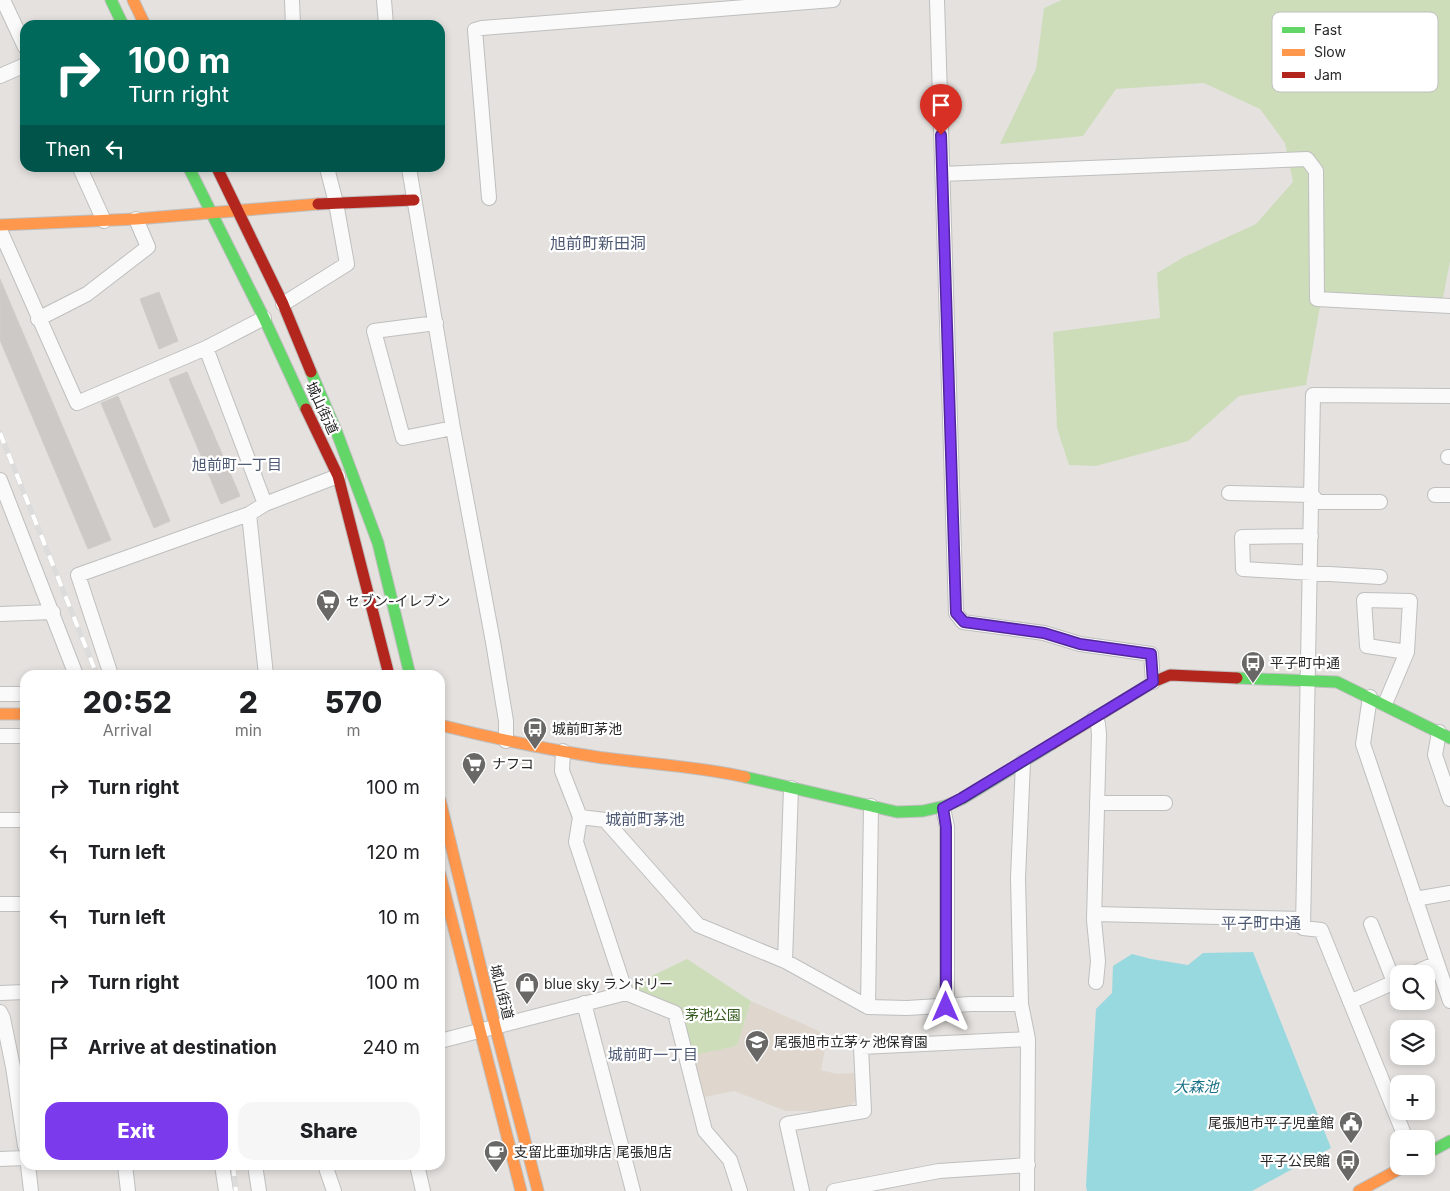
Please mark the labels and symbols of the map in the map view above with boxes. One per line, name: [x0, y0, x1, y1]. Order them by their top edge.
legend: [1272, 12, 1438, 92]
text: Fast: [1314, 21, 1342, 38]
text: Slow: [1314, 43, 1346, 60]
text: Jam: [1314, 66, 1342, 83]
pin: [920, 84, 962, 135]
district label: 旭前町新田洞: [550, 233, 646, 253]
street label: 城山街道: [303, 379, 342, 437]
district label: 旭前町一丁目: [192, 455, 282, 474]
supermarket icon: セブン-イレブン: [315, 588, 341, 622]
place label: セブン-イレブン: [346, 592, 450, 609]
bus stop icon: 平子町中通: [1240, 650, 1266, 684]
place label: 平子町中通: [1270, 654, 1340, 671]
bus stop icon: 城前町茅池: [522, 716, 548, 750]
place label: 城前町茅池: [552, 720, 622, 737]
supermarket icon: ナフコ: [461, 751, 487, 785]
place label: ナフコ: [492, 755, 534, 772]
district label: 城前町茅池: [605, 809, 685, 829]
district label: 平子町中通: [1221, 913, 1301, 933]
street label: 城山街道: [487, 963, 518, 1021]
shop icon: blue sky ランドリー: [514, 971, 540, 1005]
place label: blue sky ランドリー: [544, 975, 673, 992]
position arrow: [919, 980, 971, 1032]
park label: 茅池公園: [685, 1006, 741, 1023]
school or university icon: 尾張旭市立茅ヶ池保育園: [744, 1029, 770, 1063]
place label: 尾張旭市立茅ヶ池保育園: [774, 1033, 928, 1050]
district label: 城前町一丁目: [608, 1045, 698, 1064]
water label: 大森池: [1173, 1077, 1220, 1096]
public building icon: 尾張旭市平子児童館: [1338, 1110, 1364, 1144]
place label: 尾張旭市平子児童館: [1208, 1114, 1334, 1131]
cafe icon: 支留比亜珈琲店 尾張旭店: [483, 1139, 509, 1173]
place label: 支留比亜珈琲店 尾張旭店: [514, 1143, 672, 1160]
bus stop icon: 平子公民館: [1335, 1148, 1361, 1182]
place label: 平子公民館: [1260, 1152, 1330, 1169]

